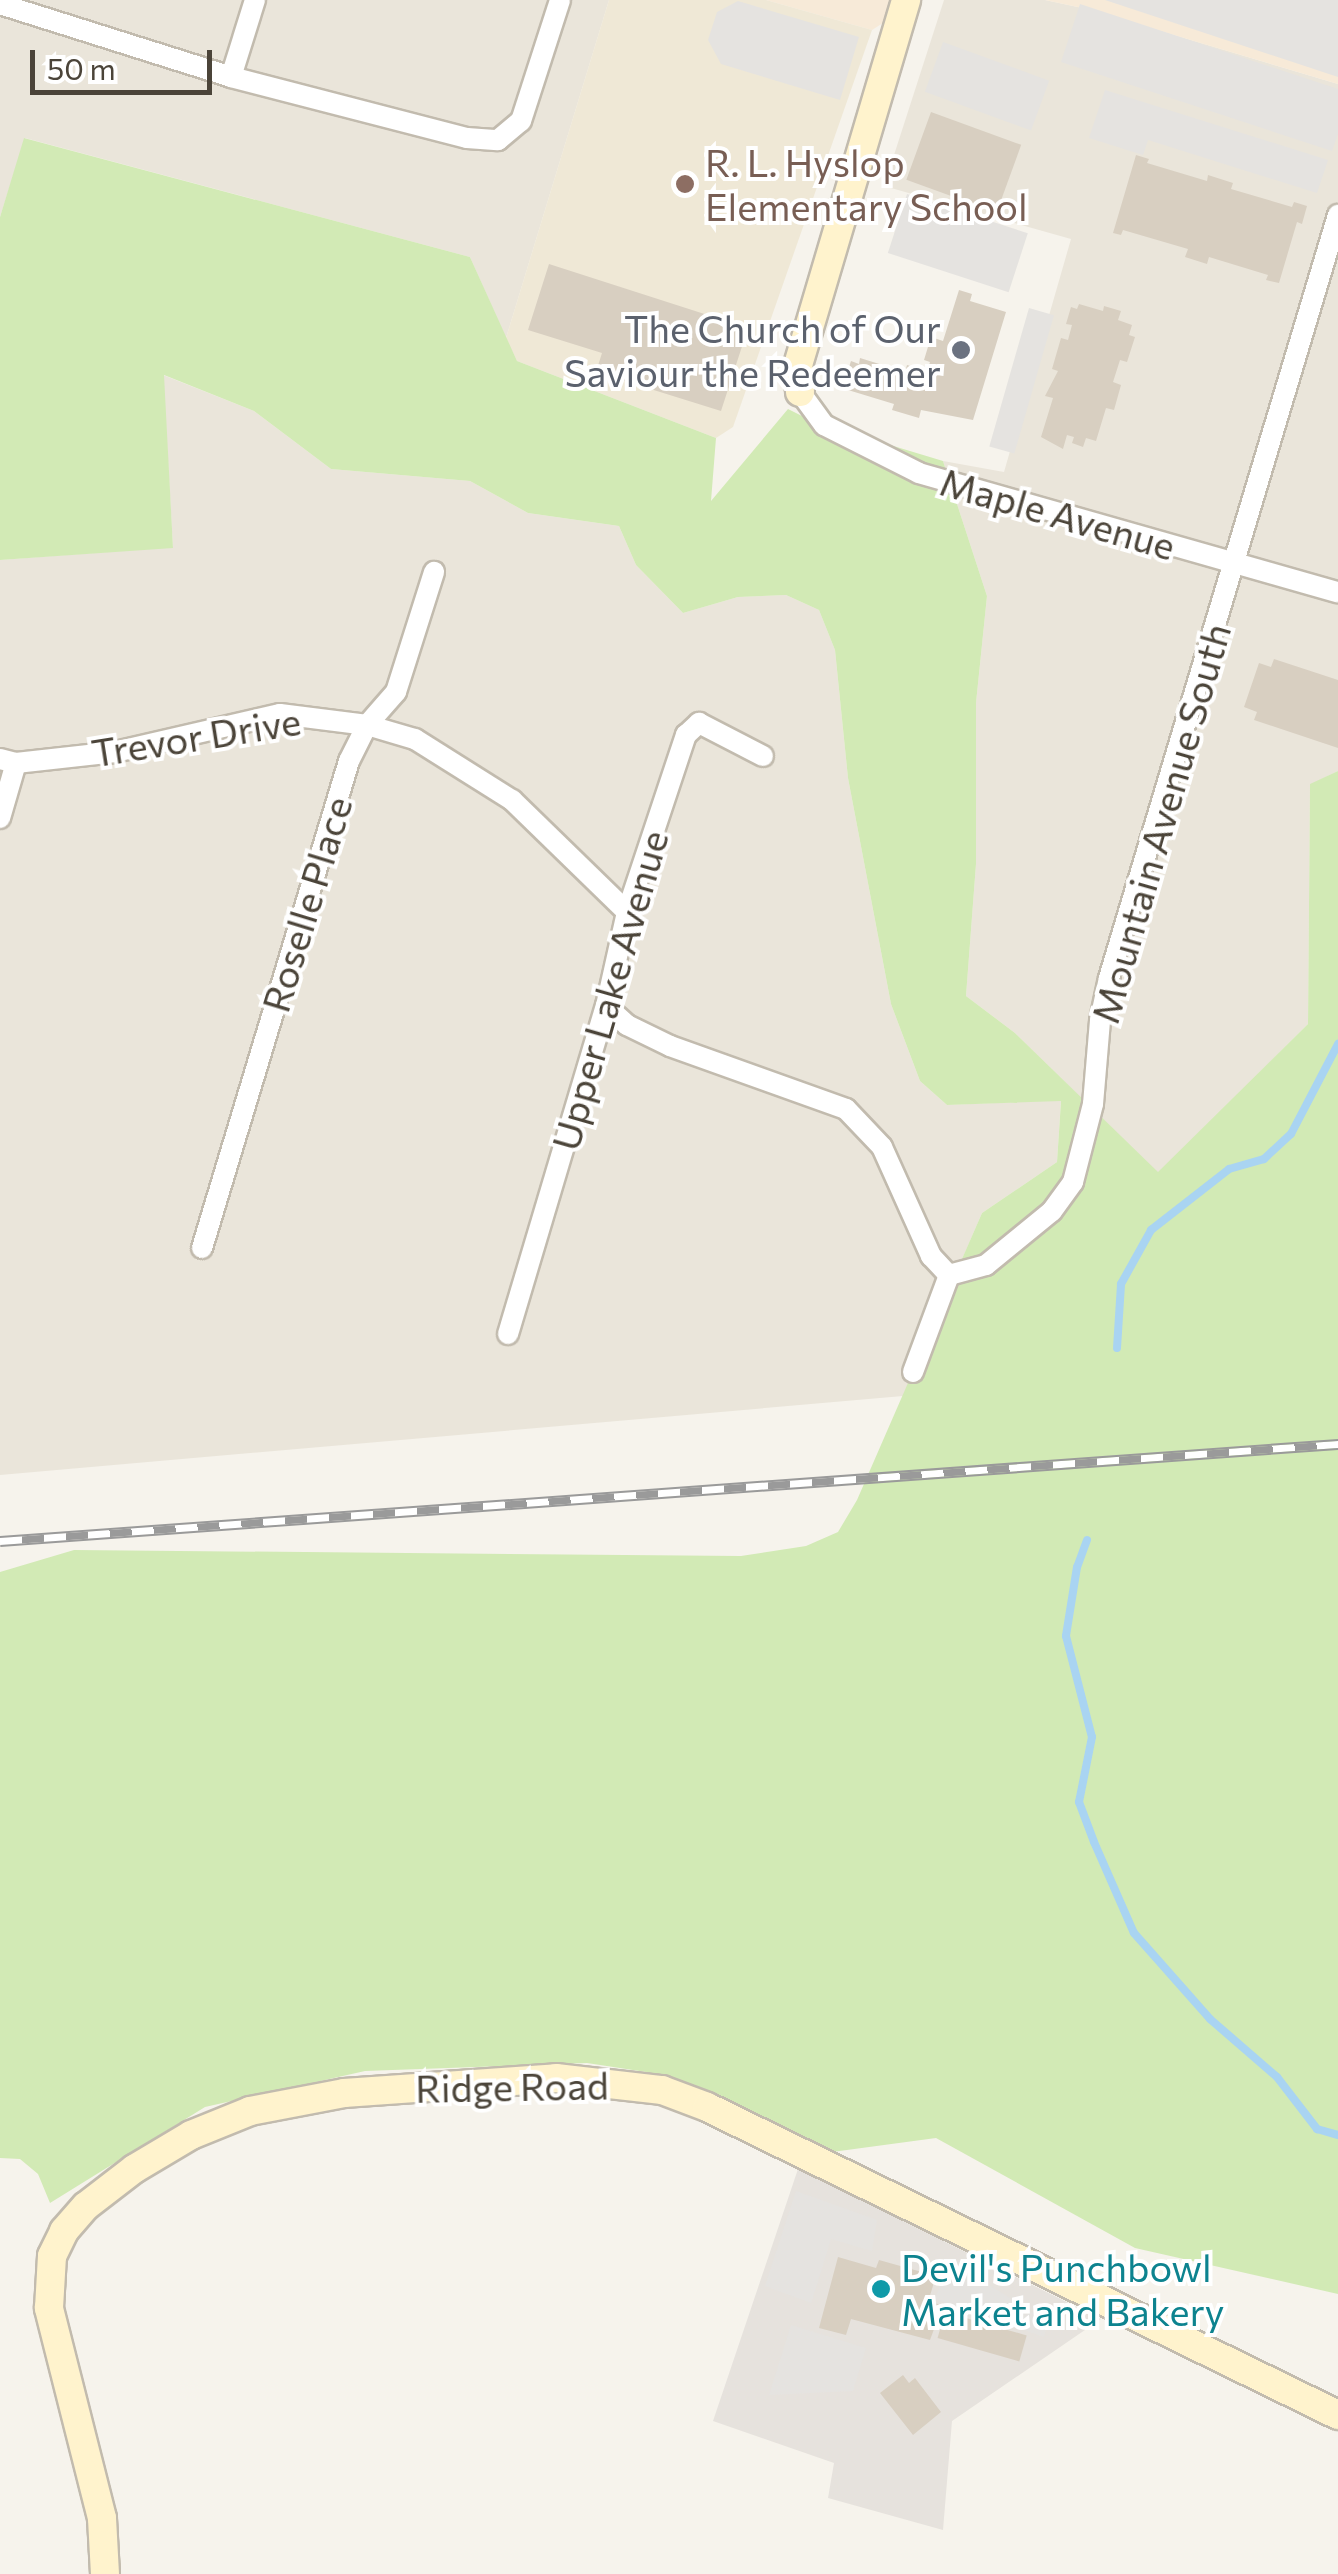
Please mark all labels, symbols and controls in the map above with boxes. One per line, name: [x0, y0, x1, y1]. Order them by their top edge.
scale bar: [35, 30, 218, 92]
text: 50 m: [47, 49, 116, 86]
place label: R. L. Hyslop Elementary School: [705, 139, 1028, 228]
marker: R. L. Hyslop Elementary School: [674, 173, 696, 195]
place label: The Church of Our Saviour the Redeemer: [564, 305, 941, 394]
marker: The Church of Our Saviour the Redeemer: [950, 339, 972, 361]
street label: Maple Avenue: [935, 458, 1181, 568]
street label: Mountain Avenue South: [1081, 618, 1239, 1028]
street label: Trevor Drive: [88, 697, 304, 775]
street label: Roselle Place: [252, 791, 360, 1017]
street label: Upper Lake Avenue: [542, 825, 676, 1155]
street label: Ridge Road: [415, 2062, 609, 2110]
place label: Devil's Punchbowl Market and Bakery: [901, 2244, 1224, 2334]
marker: Devil's Punchbowl Market and Bakery: [870, 2278, 892, 2300]

